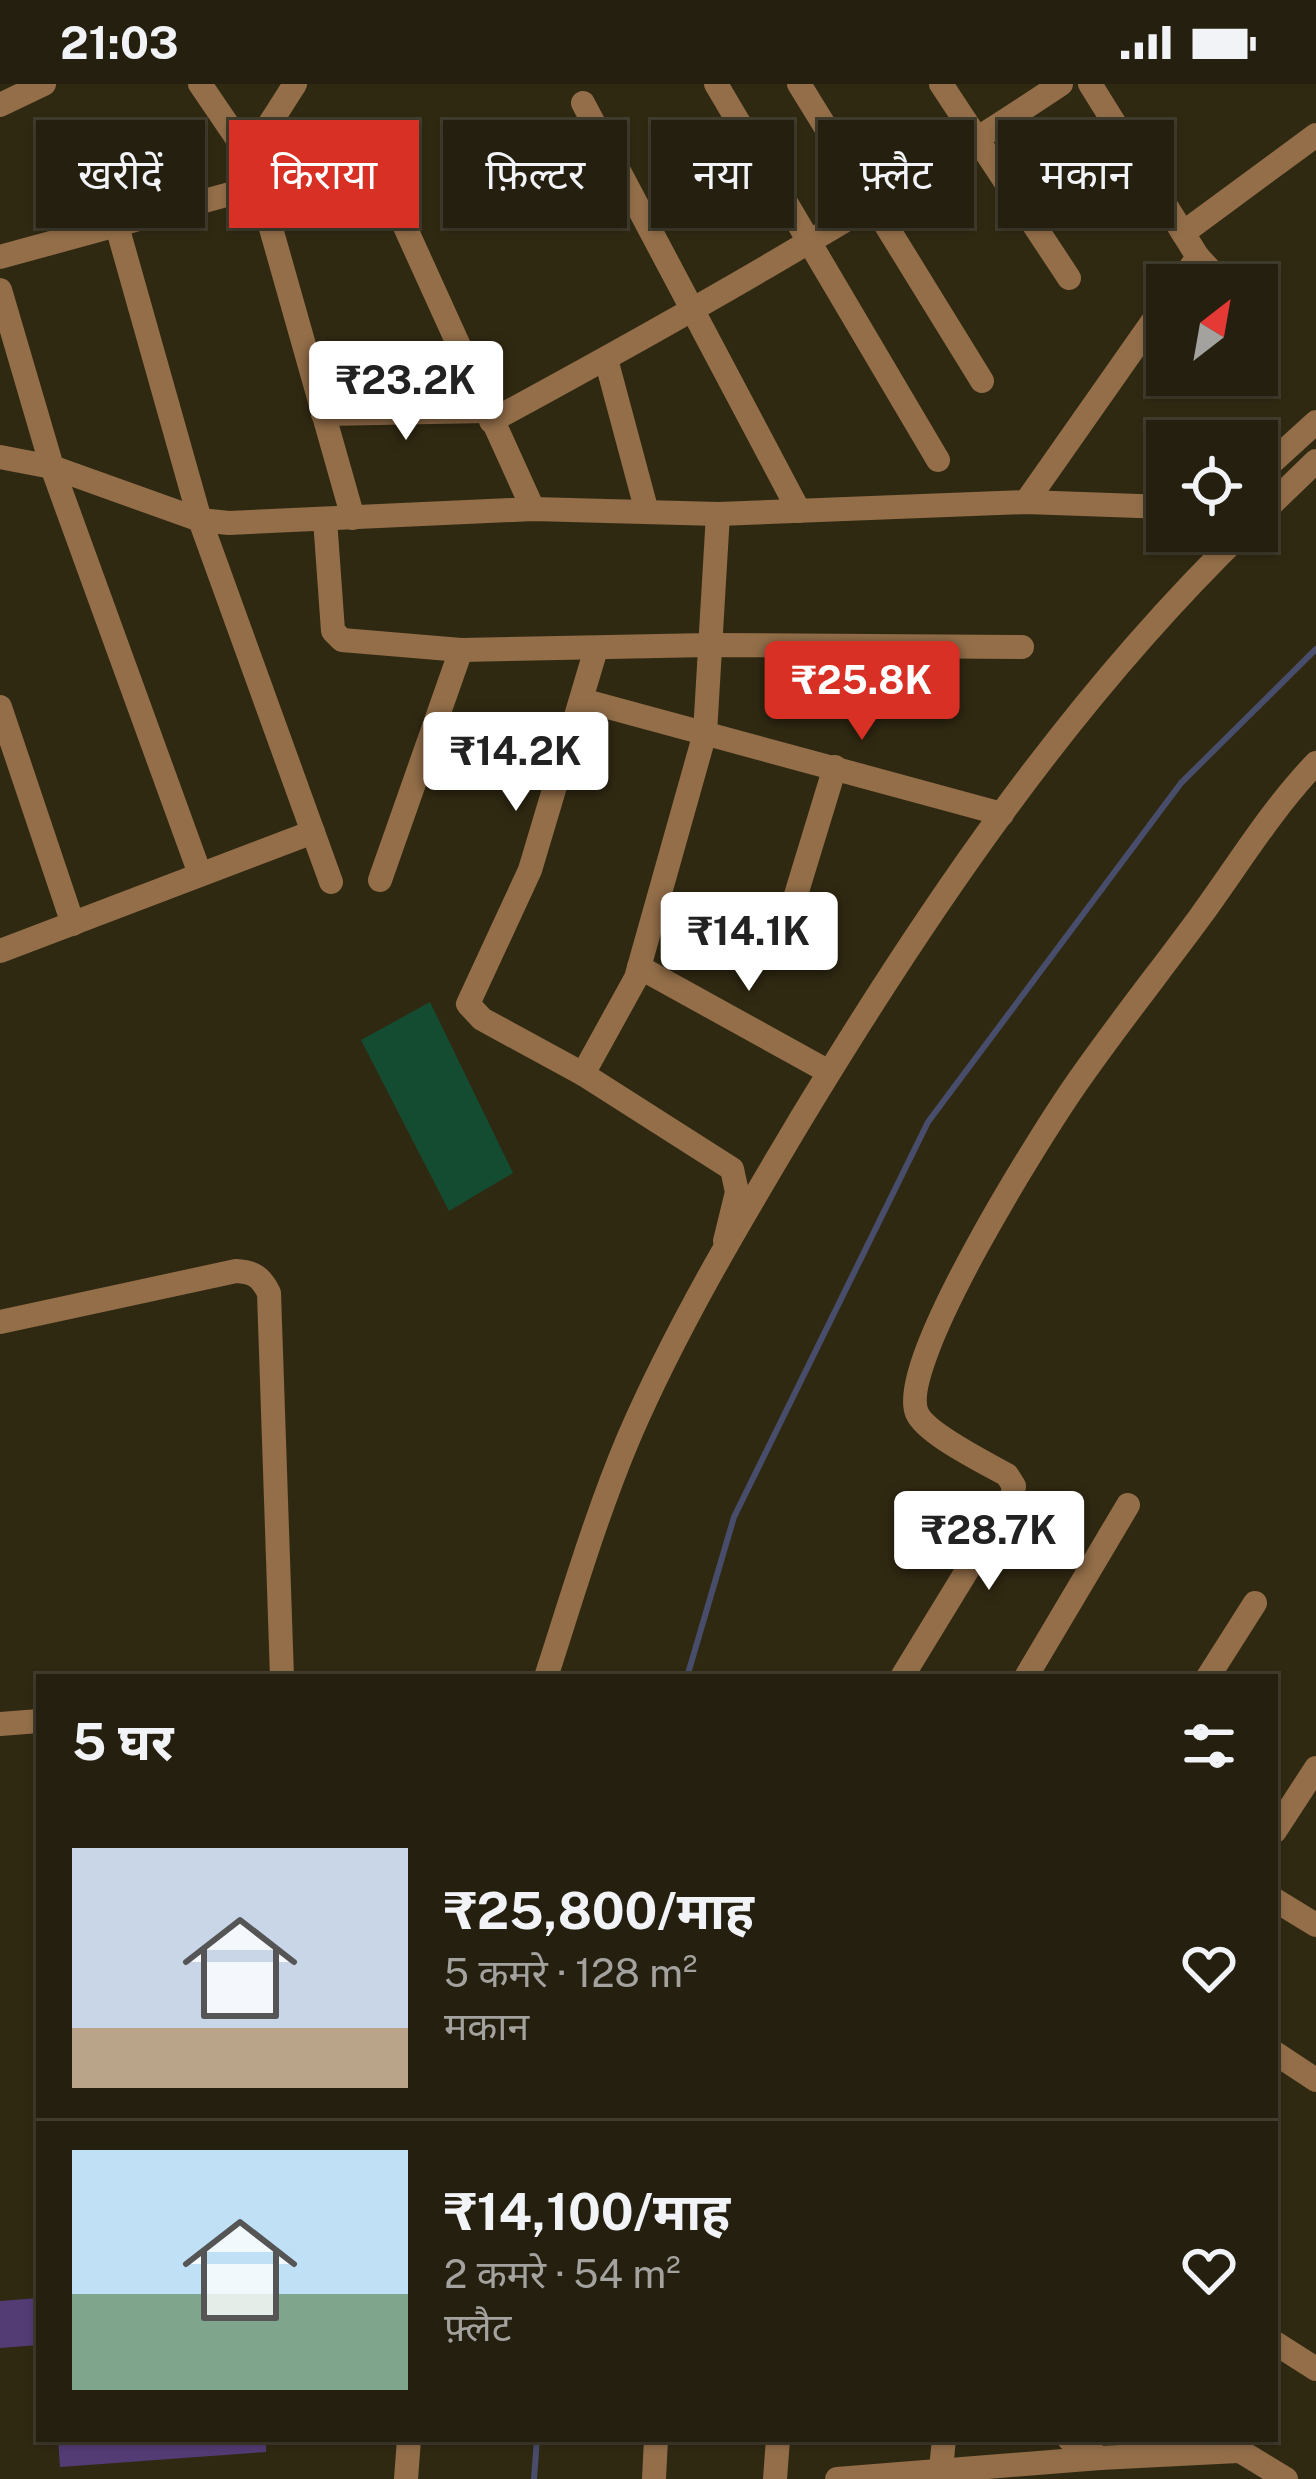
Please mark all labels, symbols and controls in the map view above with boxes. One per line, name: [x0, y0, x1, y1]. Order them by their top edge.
text: 21:03: [60, 16, 179, 69]
chip: खरीदें: [36, 120, 205, 228]
chip: किराया: [229, 120, 419, 228]
chip: फ़िल्टर: [443, 120, 627, 228]
chip: नया: [651, 120, 794, 228]
chip: फ़्लैट: [818, 120, 974, 228]
chip: मकान: [998, 120, 1174, 228]
north arrow: [1146, 264, 1278, 396]
map controls: [1146, 264, 1278, 552]
pin: ₹23.2K: [308, 341, 504, 443]
text: ₹23.2K: [336, 357, 476, 403]
button: locate: [1146, 420, 1278, 552]
pin: ₹25.8K: [764, 641, 960, 743]
text: ₹25.8K: [792, 657, 932, 703]
pin: ₹14.2K: [418, 712, 614, 814]
text: ₹14.2K: [450, 728, 582, 774]
pin: ₹14.1K: [651, 892, 847, 994]
text: ₹14.1K: [688, 908, 810, 954]
pin: ₹28.7K: [891, 1491, 1087, 1593]
text: ₹28.7K: [921, 1507, 1057, 1553]
text: 5 घर: [72, 1712, 173, 1771]
icon: filters: [1176, 1713, 1242, 1779]
text: ₹25,800/माह: [444, 1881, 754, 1940]
icon: home: [168, 1896, 312, 2040]
icon: heart: [1176, 1935, 1242, 2001]
text: 5 कमरे · 128 m²: [444, 1950, 697, 1996]
text: मकान: [444, 2003, 529, 2049]
text: ₹14,100/माह: [444, 2182, 730, 2241]
icon: home: [168, 2198, 312, 2342]
icon: heart: [1176, 2237, 1242, 2303]
text: 2 कमरे · 54 m²: [444, 2251, 681, 2297]
text: फ़्लैट: [444, 2304, 511, 2350]

